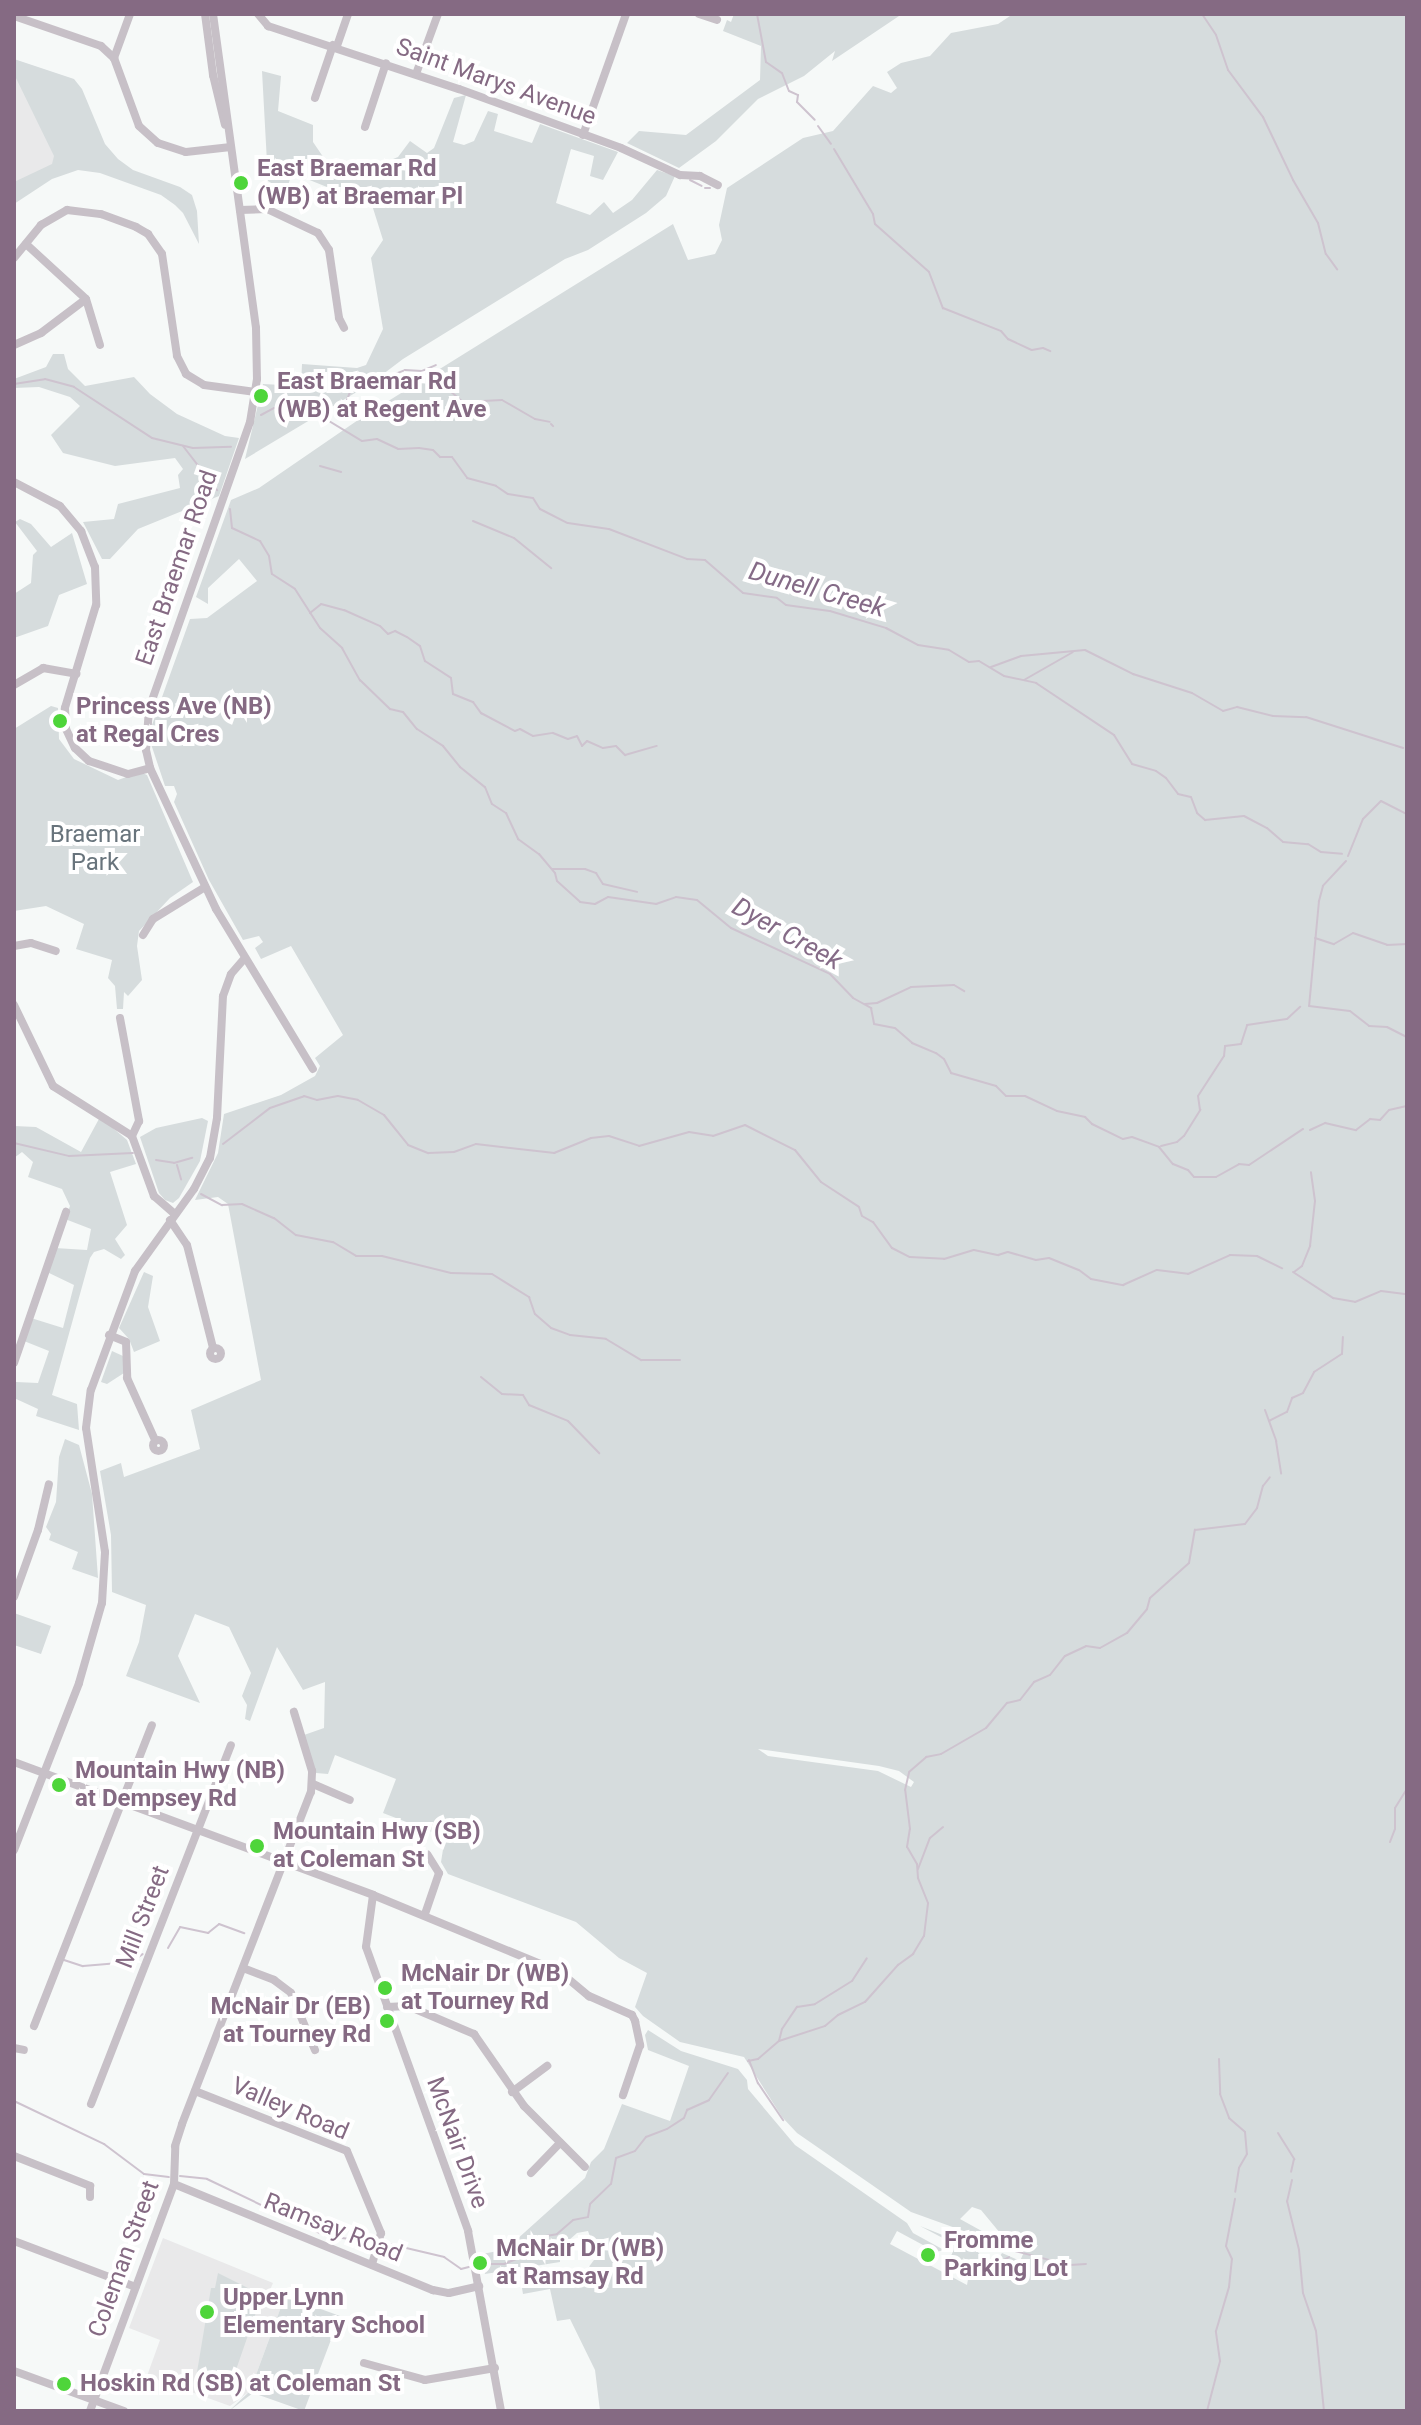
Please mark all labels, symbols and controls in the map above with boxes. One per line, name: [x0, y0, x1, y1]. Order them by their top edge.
street label: Saint Marys Avenue: [392, 32, 600, 132]
place label: East Braemar Rd (WB) at Braemar Pl: [257, 155, 463, 211]
marker: East Braemar Rd (WB) at Braemar Pl: [232, 174, 250, 192]
place label: East Braemar Rd (WB) at Regent Ave: [277, 368, 486, 424]
marker: East Braemar Rd (WB) at Regent Ave: [252, 387, 270, 405]
street label: East Braemar Road: [130, 467, 224, 669]
water label: Dunell Creek: [745, 556, 889, 624]
place label: Princess Ave (NB) at Regal Cres: [76, 693, 272, 749]
marker: Princess Ave (NB) at Regal Cres: [51, 712, 69, 730]
park label: Braemar Park: [50, 821, 140, 877]
water label: Dyer Creek: [727, 891, 847, 977]
place label: Mountain Hwy (NB) at Dempsey Rd: [75, 1757, 285, 1813]
marker: Mountain Hwy (NB) at Dempsey Rd: [50, 1776, 68, 1794]
place label: Mountain Hwy (SB) at Coleman St: [273, 1818, 481, 1874]
marker: Mountain Hwy (SB) at Coleman St: [248, 1837, 266, 1855]
street label: Mill Street: [110, 1862, 176, 1972]
place label: McNair Dr (WB) at Tourney Rd: [401, 1960, 569, 2016]
marker: McNair Dr (WB) at Tourney Rd: [376, 1979, 394, 1997]
place label: McNair Dr (EB) at Tourney Rd: [211, 1993, 371, 2049]
marker: McNair Dr (EB) at Tourney Rd: [378, 2012, 396, 2030]
street label: Valley Road: [227, 2071, 353, 2147]
street label: McNair Drive: [420, 2073, 494, 2213]
street label: Coleman Street: [82, 2177, 166, 2341]
street label: Ramsay Road: [260, 2187, 406, 2269]
place label: Fromme Parking Lot: [944, 2227, 1068, 2283]
place label: McNair Dr (WB) at Ramsay Rd: [496, 2235, 664, 2291]
marker: Fromme Parking Lot: [919, 2246, 937, 2264]
marker: McNair Dr (WB) at Ramsay Rd: [471, 2254, 489, 2272]
place label: Upper Lynn Elementary School: [223, 2284, 425, 2340]
marker: Upper Lynn Elementary School: [198, 2303, 216, 2321]
place label: Hoskin Rd (SB) at Coleman St: [80, 2370, 401, 2398]
marker: Hoskin Rd (SB) at Coleman St: [55, 2375, 73, 2393]

